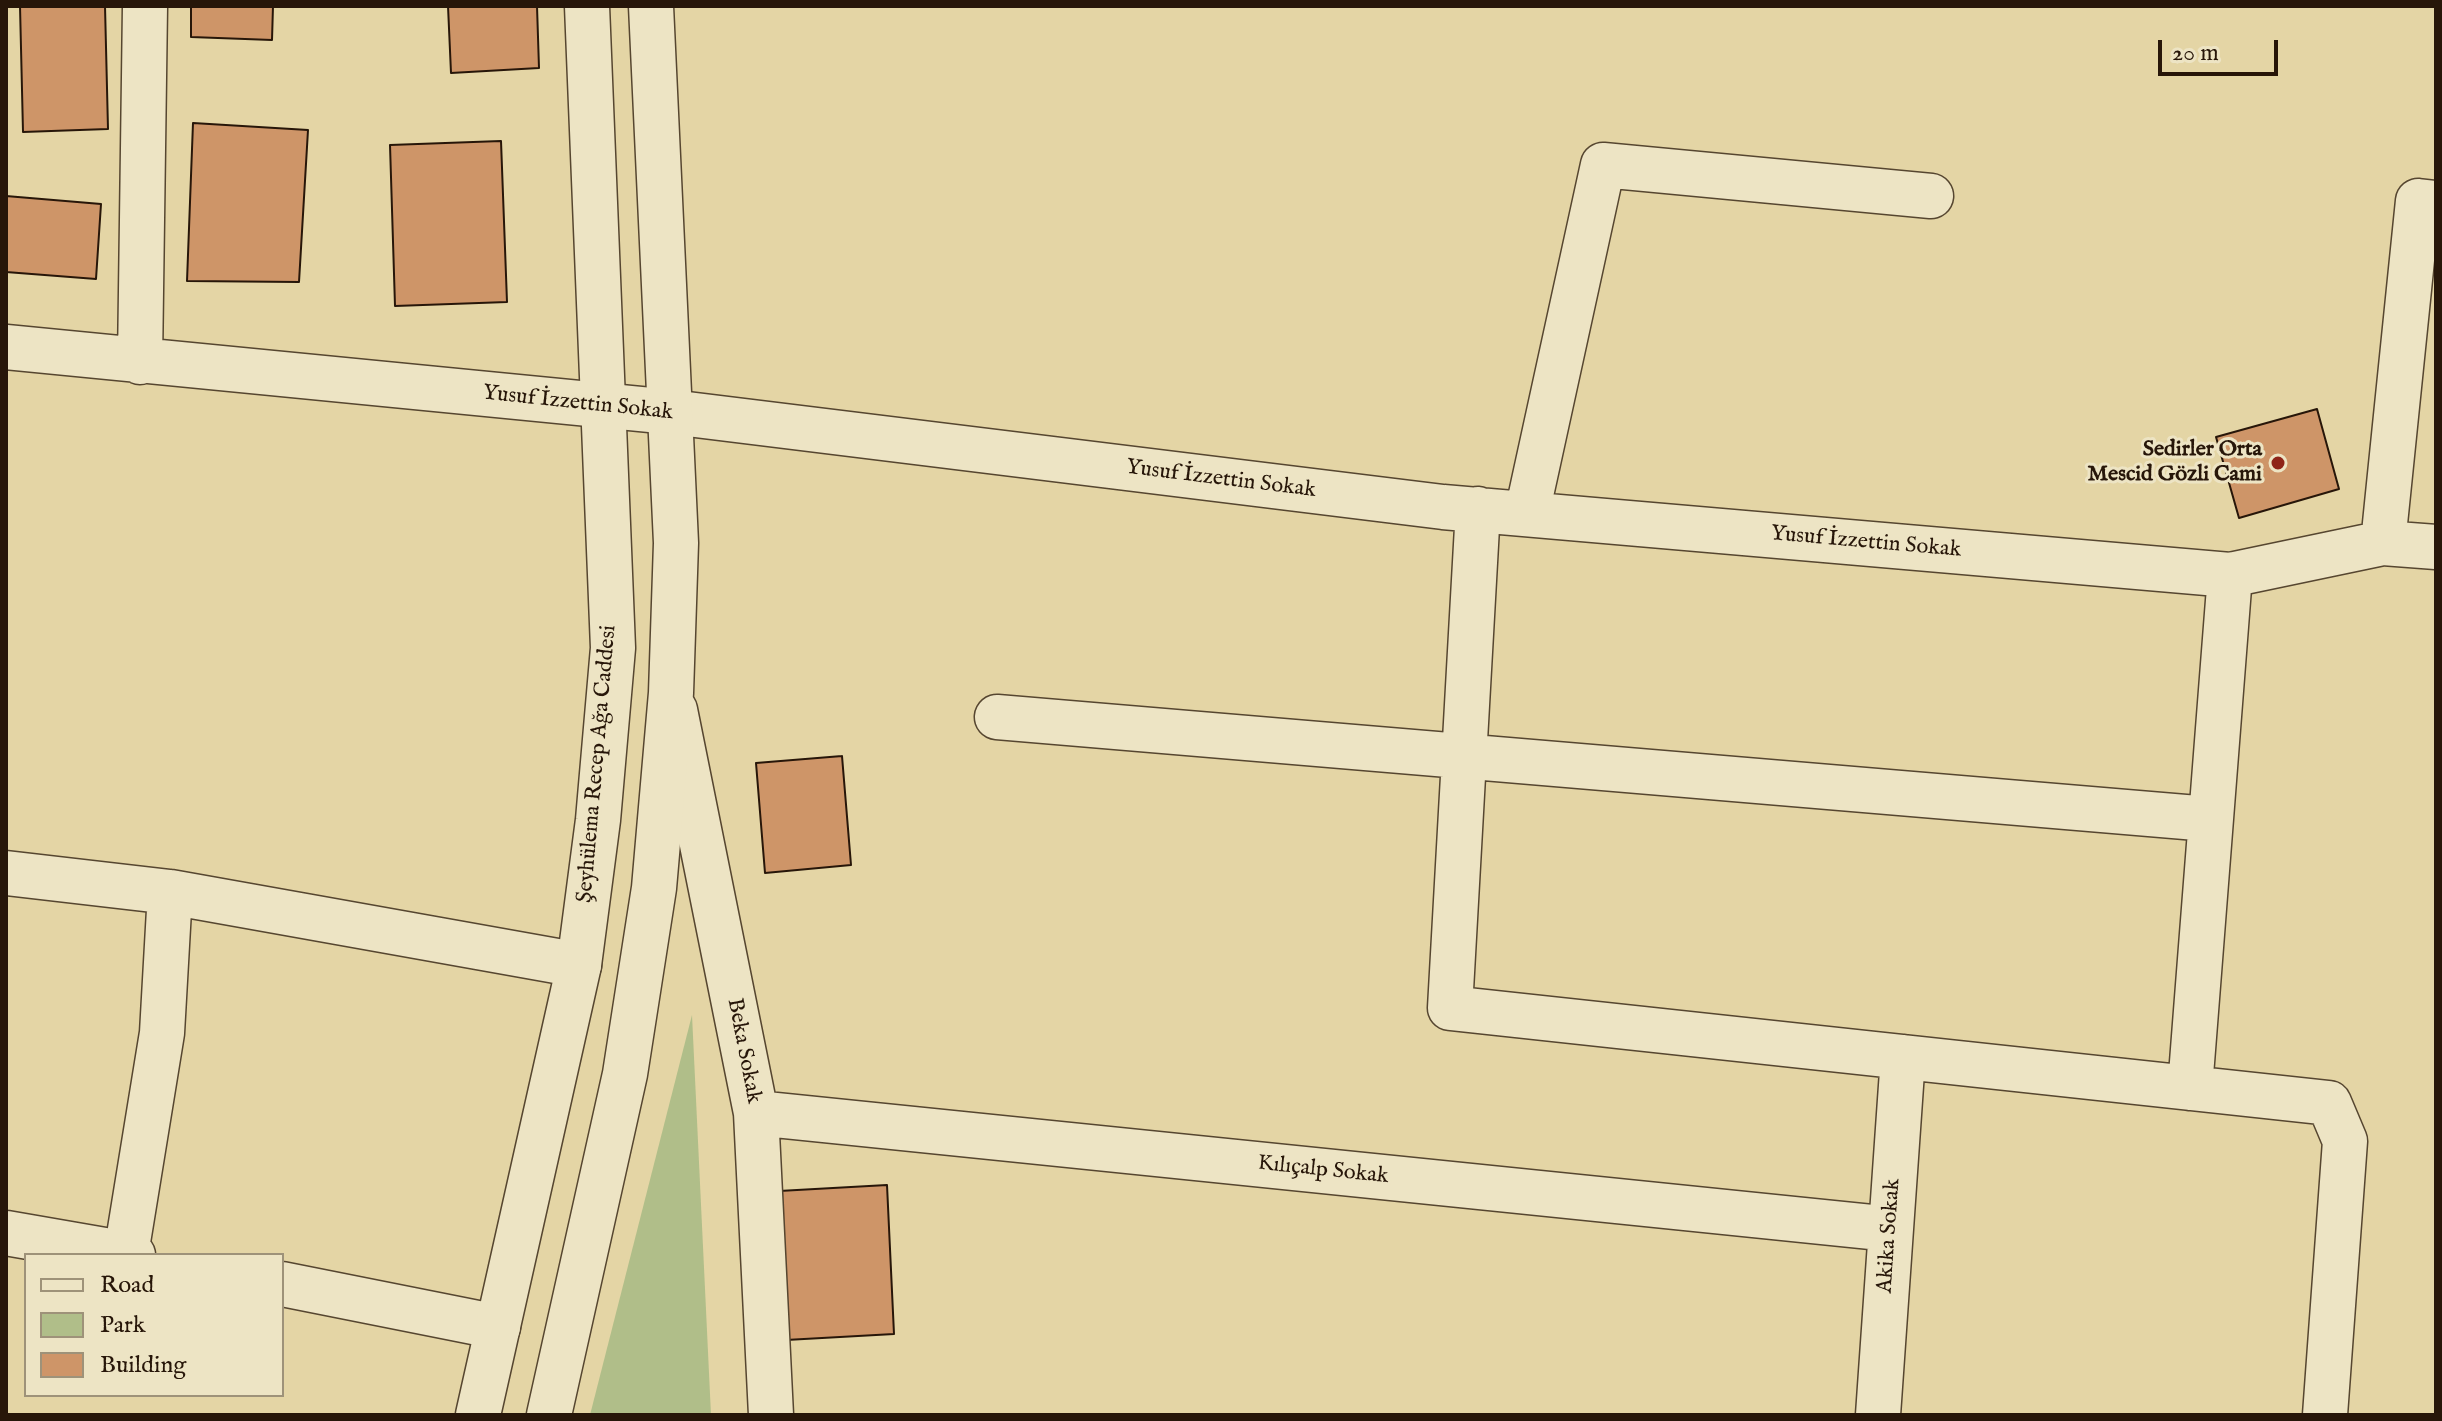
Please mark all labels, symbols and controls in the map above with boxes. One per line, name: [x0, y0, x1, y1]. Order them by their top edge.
scale bar: [2162, 24, 2282, 74]
text: 20 m: [2172, 38, 2219, 69]
street label: Yusuf İzzettin Sokak: [482, 381, 674, 427]
place label: Sedirler Orta Mescid Gözli Cami: [2088, 437, 2262, 488]
marker: Sedirler Orta Mescid Gözli Cami: [2269, 454, 2287, 472]
street label: Yusuf İzzettin Sokak: [1125, 455, 1317, 505]
street label: Yusuf İzzettin Sokak: [1770, 522, 1962, 564]
street label: Şeyhülema Recep Ağa Caddesi: [573, 624, 623, 904]
street label: Beka Sokak: [720, 996, 766, 1106]
street label: Kılıçalp Sokak: [1256, 1151, 1390, 1191]
street label: Akika Sokak: [1873, 1178, 1907, 1294]
legend: [24, 1253, 284, 1397]
text: Road: [100, 1270, 154, 1301]
text: Park: [100, 1310, 146, 1341]
text: Building: [100, 1350, 186, 1381]

